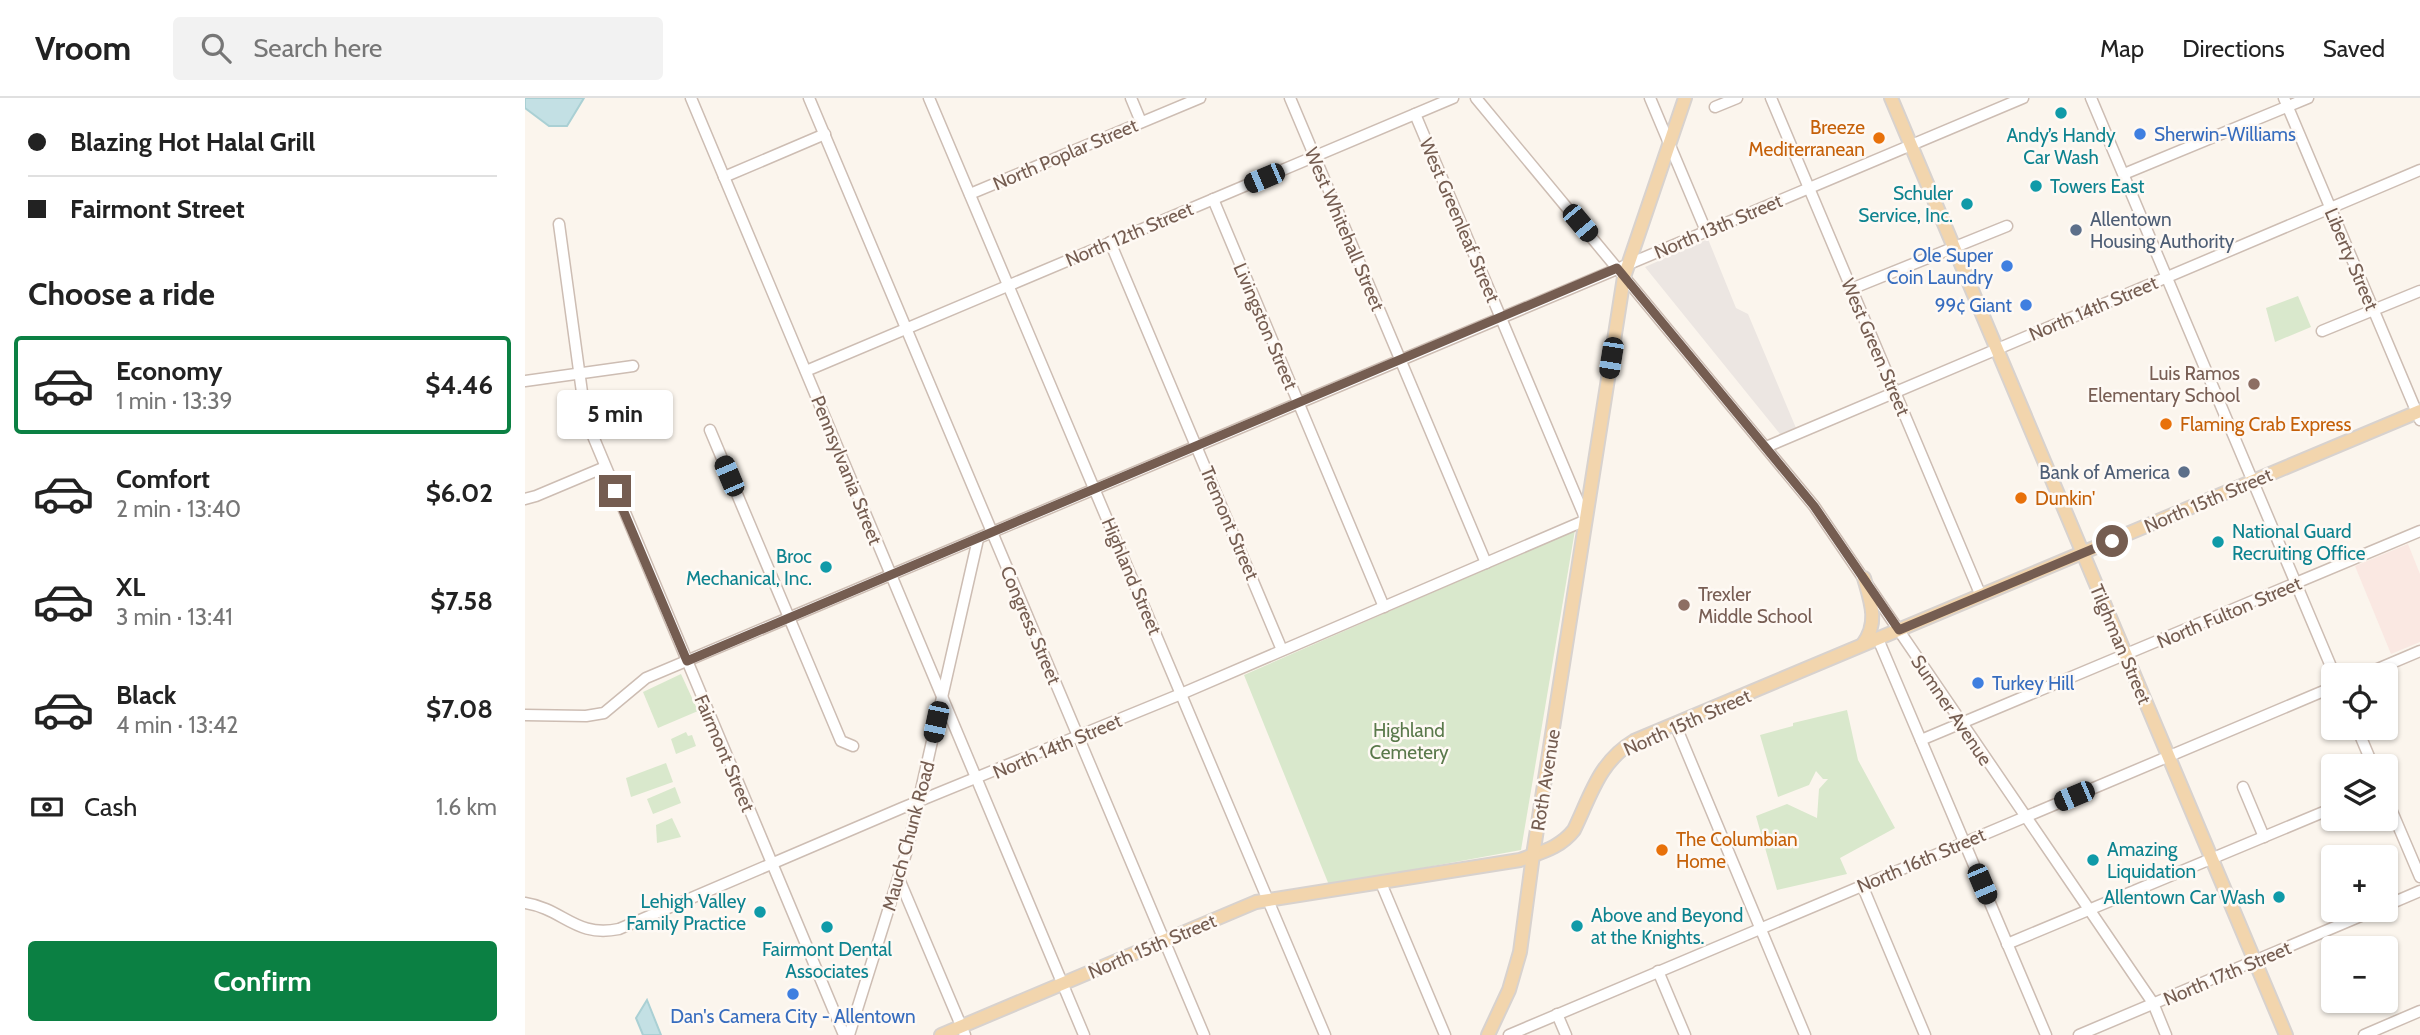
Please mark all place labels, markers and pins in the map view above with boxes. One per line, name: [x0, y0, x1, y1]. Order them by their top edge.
marker: Andy’s Handy Car Wash: [2053, 105, 2069, 121]
place label: Breeze Mediterranean: [1748, 116, 1865, 161]
place label: Sherwin-Williams: [2154, 123, 2296, 146]
place label: Andy’s Handy Car Wash: [2006, 124, 2116, 169]
marker: Sherwin-Williams: [2132, 126, 2148, 142]
marker: Breeze Mediterranean: [1871, 130, 1887, 146]
place label: Towers East: [2050, 175, 2145, 198]
marker: Towers East: [2028, 178, 2044, 194]
place label: Schuler Service, Inc.: [1858, 182, 1953, 227]
marker: Schuler Service, Inc.: [1959, 196, 1975, 212]
place label: Allentown Housing Authority: [2090, 208, 2235, 253]
marker: Allentown Housing Authority: [2068, 222, 2084, 238]
place label: Ole Super Coin Laundry: [1887, 244, 1993, 289]
marker: Ole Super Coin Laundry: [1999, 258, 2015, 274]
place label: 99¢ Giant: [1935, 294, 2013, 317]
marker: 99¢ Giant: [2018, 297, 2034, 313]
place label: Luis Ramos Elementary School: [2088, 362, 2241, 407]
marker: Luis Ramos Elementary School: [2246, 376, 2262, 392]
place label: Flaming Crab Express: [2180, 413, 2351, 436]
marker: Flaming Crab Express: [2158, 416, 2174, 432]
place label: Bank of America: [2039, 461, 2170, 484]
marker: Bank of America: [2176, 464, 2192, 480]
place label: Dunkin': [2035, 487, 2095, 510]
marker: Dunkin': [2013, 490, 2029, 506]
place label: National Guard Recruiting Office: [2232, 520, 2366, 565]
marker: National Guard Recruiting Office: [2210, 534, 2226, 550]
place label: Broc Mechanical, Inc.: [686, 545, 812, 590]
marker: Broc Mechanical, Inc.: [818, 559, 834, 575]
place label: Trexler Middle School: [1698, 583, 1813, 628]
marker: Trexler Middle School: [1676, 597, 1692, 613]
place label: Turkey Hill: [1992, 672, 2075, 695]
marker: Turkey Hill: [1970, 675, 1986, 691]
place label: The Columbian Home: [1676, 828, 1798, 873]
place label: Amazing Liquidation: [2107, 838, 2196, 883]
marker: The Columbian Home: [1654, 842, 1670, 858]
marker: Amazing Liquidation: [2085, 852, 2101, 868]
place label: Allentown Car Wash: [2103, 886, 2265, 909]
marker: Allentown Car Wash: [2271, 889, 2287, 905]
place label: Lehigh Valley Family Practice: [626, 890, 746, 935]
marker: Lehigh Valley Family Practice: [752, 904, 768, 920]
place label: Above and Beyond at the Knights.: [1591, 904, 1743, 949]
marker: Above and Beyond at the Knights.: [1569, 918, 1585, 934]
marker: Fairmont Dental Associates: [819, 919, 835, 935]
place label: Fairmont Dental Associates: [762, 938, 893, 983]
marker: Dan's Camera City - Allentown: [785, 986, 801, 1002]
place label: Dan's Camera City - Allentown: [670, 1005, 916, 1028]

